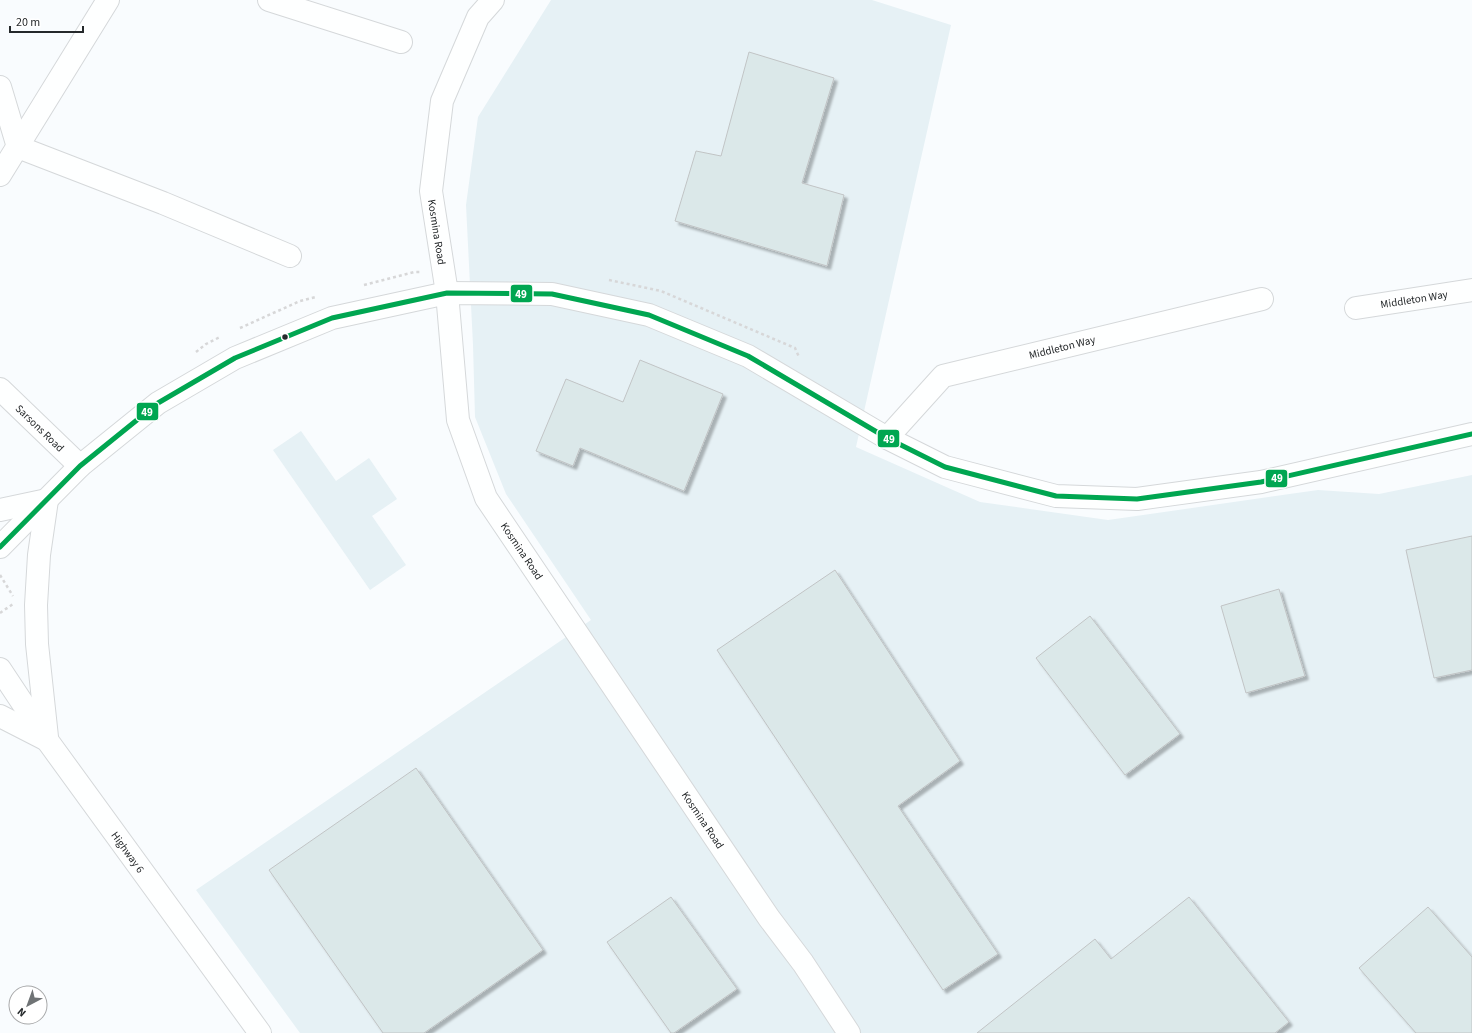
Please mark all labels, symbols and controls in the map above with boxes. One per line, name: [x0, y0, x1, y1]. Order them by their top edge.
scale bar: [10, 8, 83, 34]
text: 20 m: [16, 14, 40, 31]
street label: Kosmina Road: [424, 198, 449, 266]
line badge: 49: [510, 284, 533, 303]
text: 49: [515, 287, 527, 302]
street label: Middleton Way: [1379, 287, 1449, 312]
unlabelled marker: [280, 332, 290, 342]
street label: Middleton Way: [1027, 332, 1097, 363]
street label: Sarsons Road: [12, 401, 67, 455]
line badge: 49: [136, 402, 159, 421]
text: 49: [141, 405, 153, 420]
line badge: 49: [877, 429, 900, 448]
text: 49: [883, 432, 895, 447]
line badge: 49: [1265, 469, 1288, 488]
text: 49: [1271, 471, 1283, 486]
street label: Kosmina Road: [497, 520, 546, 583]
street label: Kosmina Road: [678, 789, 727, 852]
street label: Highway 6: [108, 829, 148, 876]
north arrow: [8, 985, 48, 1025]
text: N: [14, 1004, 29, 1020]

